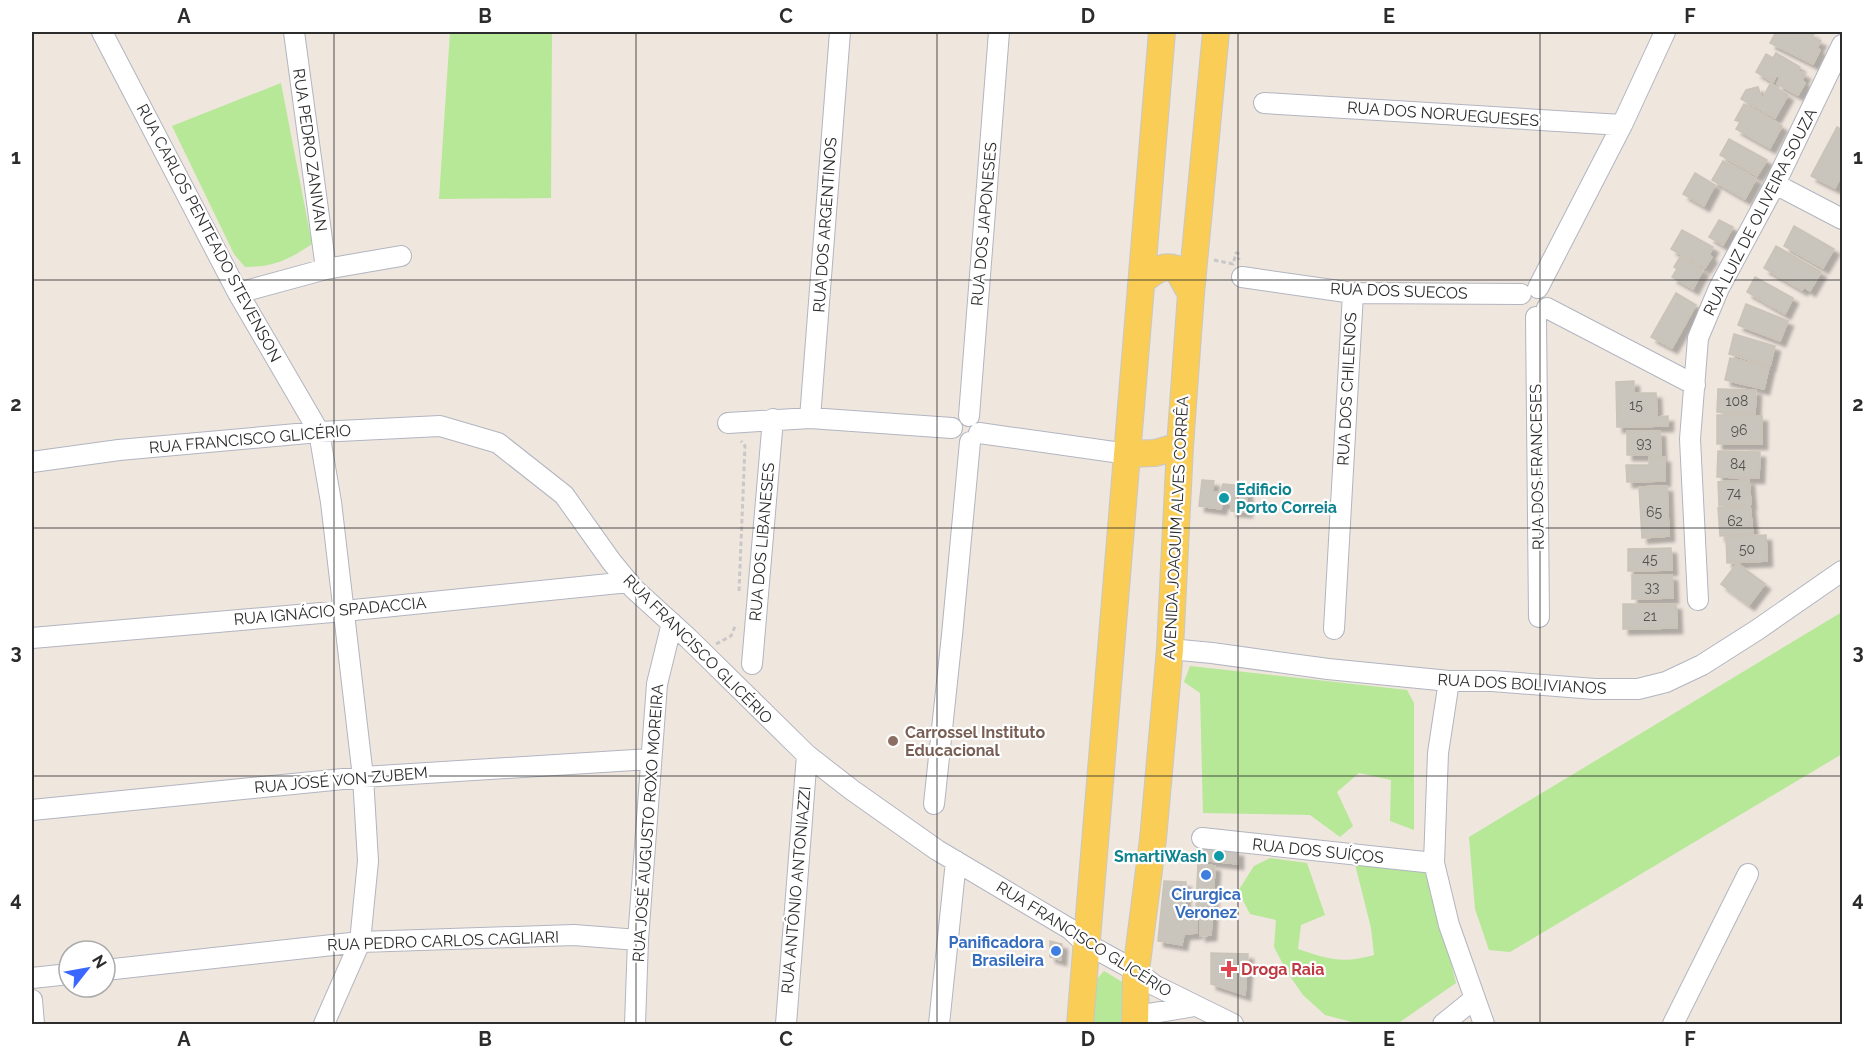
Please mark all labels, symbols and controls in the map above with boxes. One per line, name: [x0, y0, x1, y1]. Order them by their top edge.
text: A: [177, 4, 191, 28]
text: B: [478, 4, 492, 28]
text: C: [779, 4, 793, 28]
text: D: [1081, 4, 1095, 28]
text: E: [1383, 4, 1395, 28]
text: F: [1684, 4, 1696, 28]
street label: RUA PEDRO ZANIVAN: [289, 67, 331, 233]
street label: RUA DOS NORUEGUESES: [1346, 98, 1540, 130]
street label: RUA CARLOS PENTEADO STEVENSON: [133, 101, 285, 365]
street label: RUA LUIZ DE OLIVEIRA SOUZA: [1699, 105, 1821, 319]
street label: RUA DOS ARGENTINOS: [809, 136, 841, 313]
street label: RUA DOS JAPONESES: [967, 141, 1001, 307]
text: 1: [11, 145, 21, 169]
text: 1: [1853, 145, 1863, 169]
street label: RUA DOS SUECOS: [1330, 279, 1468, 303]
street label: RUA DOS CHILENOS: [1333, 312, 1361, 466]
street label: RUA DOS FRANCESES: [1526, 383, 1548, 550]
text: 2: [10, 392, 22, 416]
text: 2: [1852, 392, 1864, 416]
house number: 108: [1726, 393, 1748, 409]
street label: AVENIDA JOAQUIM ALVES CORRÊA: [1159, 395, 1192, 660]
house number: 15: [1629, 397, 1643, 413]
street label: RUA FRANCISCO GLICÉRIO: [148, 420, 352, 457]
house number: 96: [1731, 422, 1747, 438]
house number: 93: [1636, 435, 1652, 451]
house number: 84: [1730, 456, 1746, 472]
street label: RUA DOS LIBANESES: [746, 462, 778, 622]
place label: Edificio Porto Correia: [1236, 480, 1337, 517]
house number: 74: [1727, 485, 1742, 501]
marker: Edificio Porto Correia: [1217, 491, 1231, 505]
house number: 65: [1646, 504, 1662, 520]
house number: 62: [1727, 513, 1743, 529]
house number: 50: [1739, 541, 1755, 557]
house number: 45: [1642, 551, 1658, 567]
street label: RUA FRANCISCO GLICÉRIO: [620, 570, 777, 727]
house number: 33: [1645, 579, 1659, 595]
street label: RUA IGNÁCIO SPADACCIA: [233, 592, 427, 629]
house number: 21: [1643, 608, 1657, 624]
text: 3: [10, 640, 22, 664]
text: 3: [1852, 640, 1864, 664]
street label: RUA DOS BOLIVIANOS: [1437, 670, 1607, 698]
street label: RUA JOSÉ AUGUSTO ROXO MOREIRA: [628, 683, 667, 963]
place label: Carrossel Instituto Educacional: [905, 723, 1045, 760]
marker: Carrossel Instituto Educacional: [886, 734, 900, 748]
street label: RUA JOSÉ VON ZUBEM: [253, 762, 429, 797]
street label: RUA ANTÔNIO ANTONIAZZI: [776, 785, 815, 995]
street label: RUA DOS SUÍÇOS: [1251, 834, 1385, 867]
place label: SmartiWash: [1114, 847, 1207, 866]
marker: SmartiWash: [1212, 849, 1226, 863]
marker: Cirurgica Veronez: [1199, 868, 1213, 882]
street label: RUA FRANCISCO GLICÉRIO: [993, 876, 1176, 1001]
place label: Cirurgica Veronez: [1171, 885, 1241, 922]
text: 4: [10, 887, 22, 911]
text: 4: [1852, 887, 1864, 911]
street label: RUA PEDRO CARLOS CAGLIARI: [327, 927, 559, 955]
place label: Panificadora Brasileira: [949, 933, 1044, 970]
north arrow: [57, 939, 117, 999]
marker: Panificadora Brasileira: [1049, 944, 1063, 958]
text: N: [88, 951, 111, 972]
place label: Droga Raia: [1241, 960, 1324, 979]
marker: Droga Raia: [1222, 962, 1236, 976]
text: A: [177, 1027, 191, 1051]
text: B: [478, 1027, 492, 1051]
text: C: [779, 1027, 793, 1051]
text: D: [1081, 1027, 1095, 1051]
text: E: [1383, 1027, 1395, 1051]
text: F: [1684, 1027, 1696, 1051]

